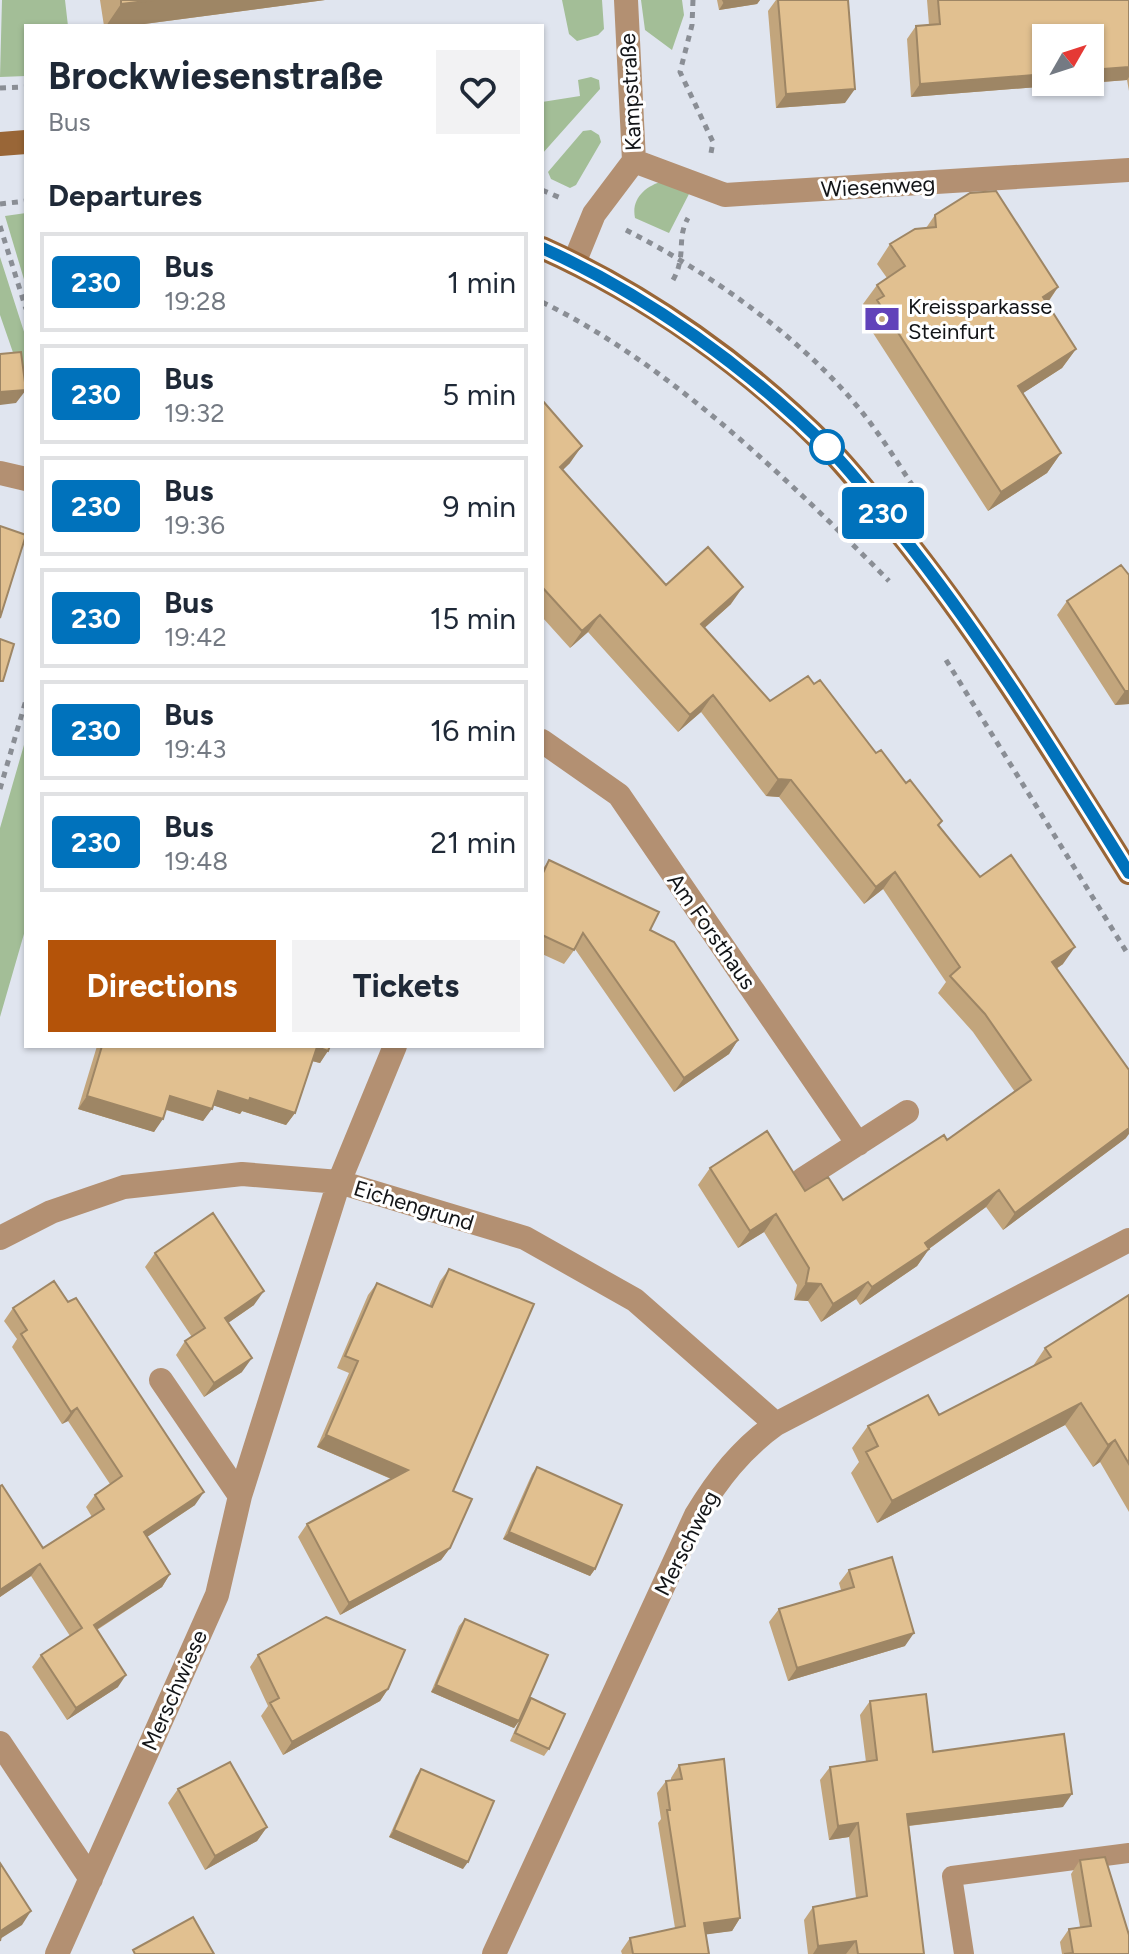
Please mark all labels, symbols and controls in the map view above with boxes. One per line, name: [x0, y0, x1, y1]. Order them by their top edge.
north arrow: [1032, 24, 1104, 96]
map controls: [1032, 24, 1104, 96]
street label: Kampstraße: [614, 32, 647, 152]
button: heart: [436, 50, 520, 134]
text: Brockwiesenstraße: [48, 53, 383, 99]
text: Bus: [48, 106, 91, 138]
street label: Wiesenweg: [820, 170, 936, 203]
text: Departures: [48, 177, 202, 214]
text: Bus: [164, 248, 213, 285]
text: 1 min: [447, 264, 516, 301]
text: 230: [71, 265, 121, 299]
text: 19:28: [164, 285, 227, 317]
place label: Kreissparkasse Steinfurt: [908, 293, 1052, 345]
bank icon: Kreissparkasse Steinfurt: [863, 300, 901, 338]
text: Bus: [164, 360, 213, 397]
text: 5 min: [442, 376, 516, 413]
text: 230: [71, 377, 121, 411]
text: 19:32: [164, 397, 225, 429]
unlabelled marker: [810, 430, 844, 464]
text: Bus: [164, 472, 213, 509]
line badge: 230: [837, 487, 929, 539]
text: 9 min: [442, 488, 516, 525]
text: 230: [71, 489, 121, 523]
text: 230: [858, 496, 908, 530]
text: 19:36: [164, 509, 225, 541]
text: Bus: [164, 584, 213, 621]
text: 15 min: [430, 600, 516, 637]
text: 230: [71, 601, 121, 635]
text: 19:42: [164, 621, 227, 653]
text: Bus: [164, 696, 213, 733]
text: 16 min: [430, 712, 516, 749]
text: 230: [71, 713, 121, 747]
text: 19:43: [164, 733, 226, 765]
text: Bus: [164, 808, 213, 845]
text: 21 min: [430, 824, 516, 861]
text: 230: [71, 825, 121, 859]
text: 19:48: [164, 845, 228, 877]
street label: Am Forsthaus: [662, 868, 762, 995]
button: Directions: [48, 940, 276, 1032]
button: Tickets: [292, 940, 520, 1032]
street label: Eichengrund: [350, 1174, 477, 1237]
street label: Merschweg: [648, 1486, 724, 1600]
street label: Merschwiese: [136, 1626, 213, 1755]

